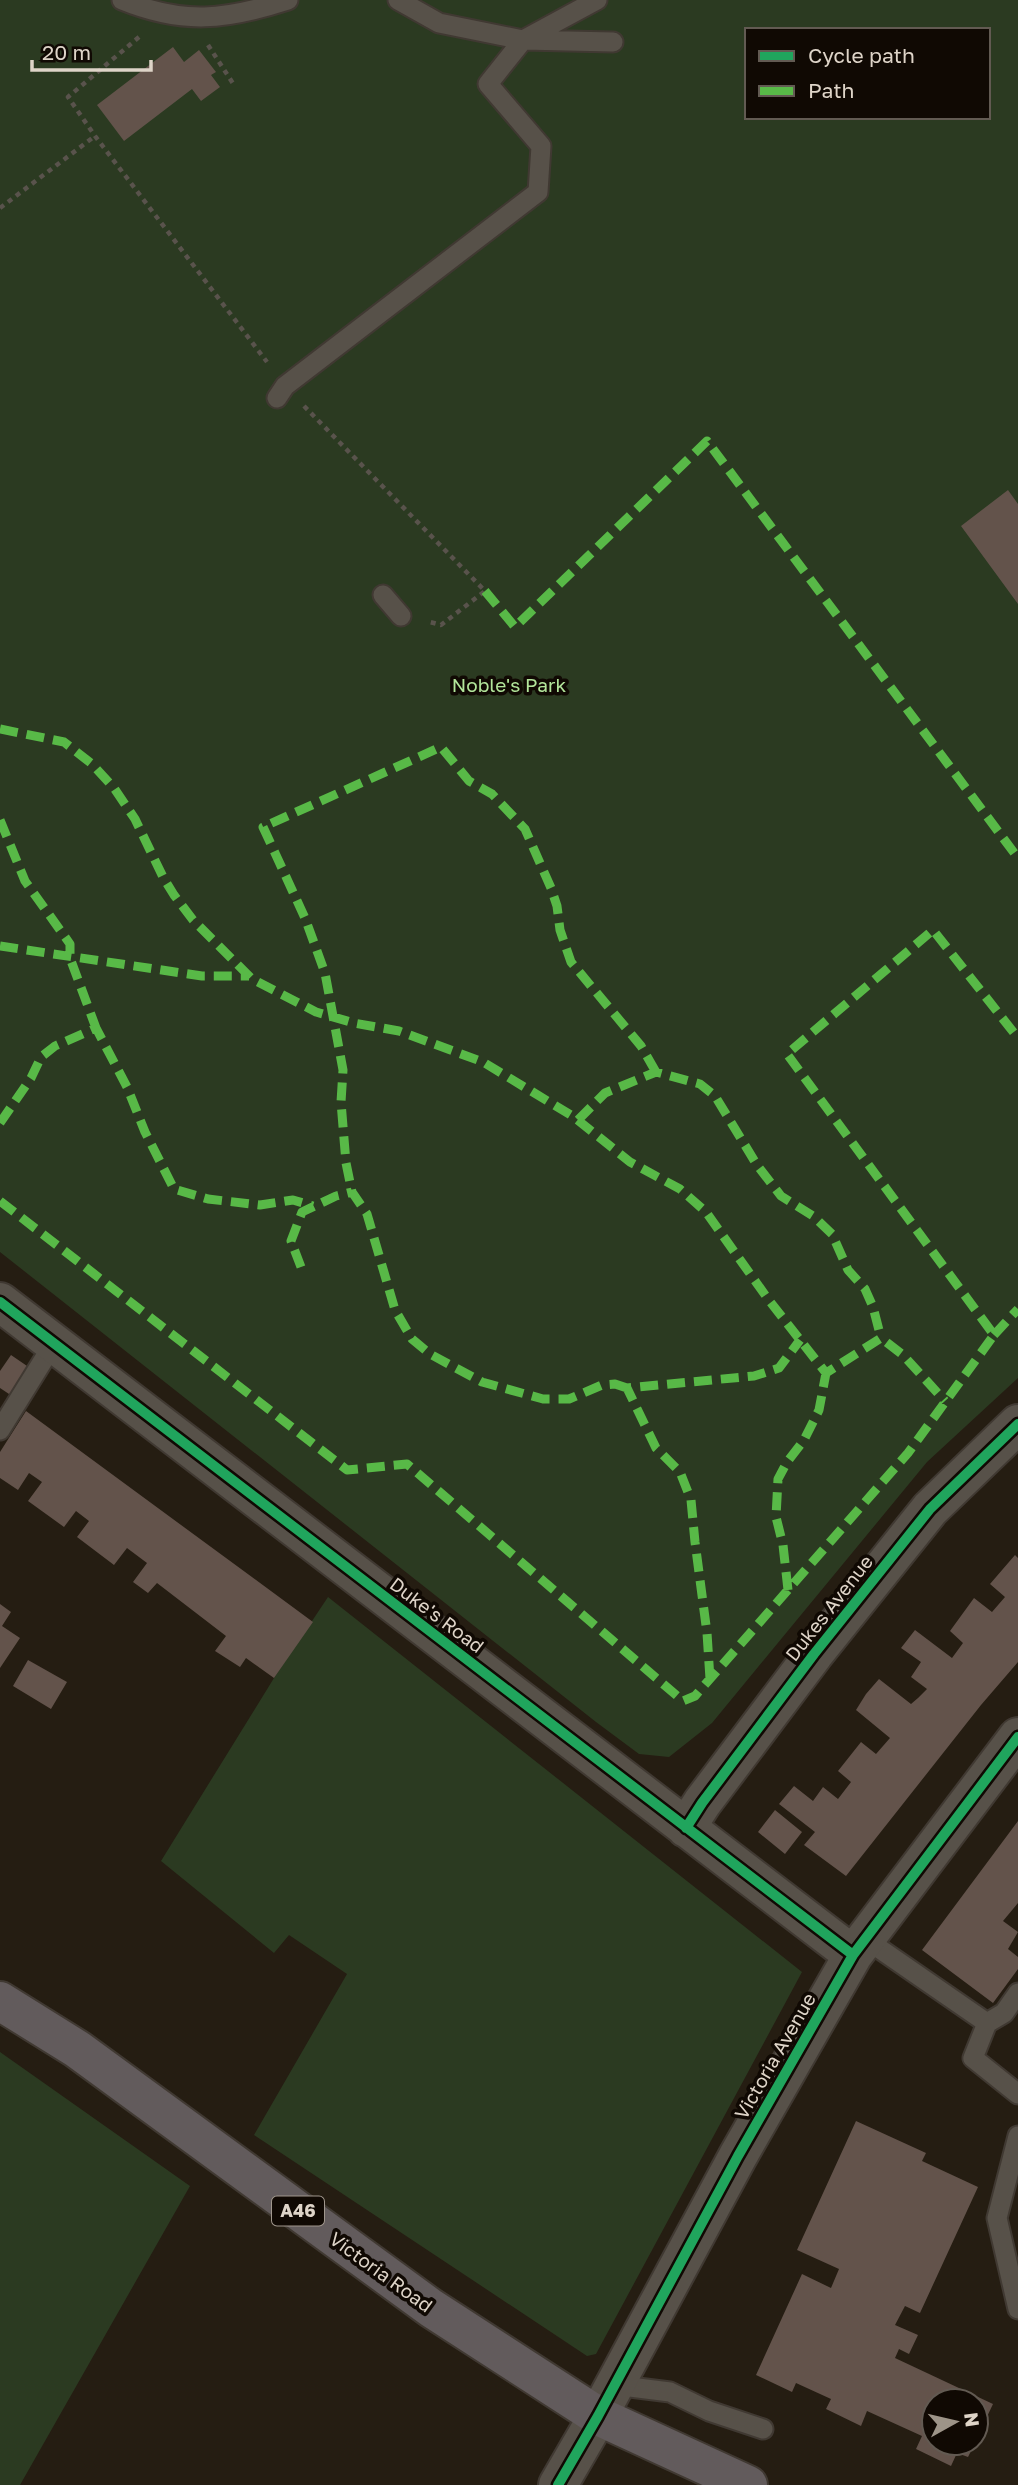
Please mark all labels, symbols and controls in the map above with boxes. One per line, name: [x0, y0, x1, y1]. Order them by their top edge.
scale bar: [32, 28, 150, 72]
legend: [745, 28, 990, 119]
text: 20 m: [42, 39, 91, 65]
text: Cycle path: [808, 42, 915, 68]
text: Path: [808, 77, 855, 103]
park label: Noble's Park: [452, 673, 566, 696]
street label: Dukes Avenue: [780, 1550, 877, 1665]
street label: Duke's Road: [386, 1572, 489, 1657]
street label: Victoria Avenue: [729, 1988, 820, 2123]
road number: A46: [272, 2196, 324, 2225]
street label: Victoria Road: [325, 2227, 437, 2317]
north arrow: [920, 2387, 990, 2457]
text: N: [960, 2411, 985, 2428]

